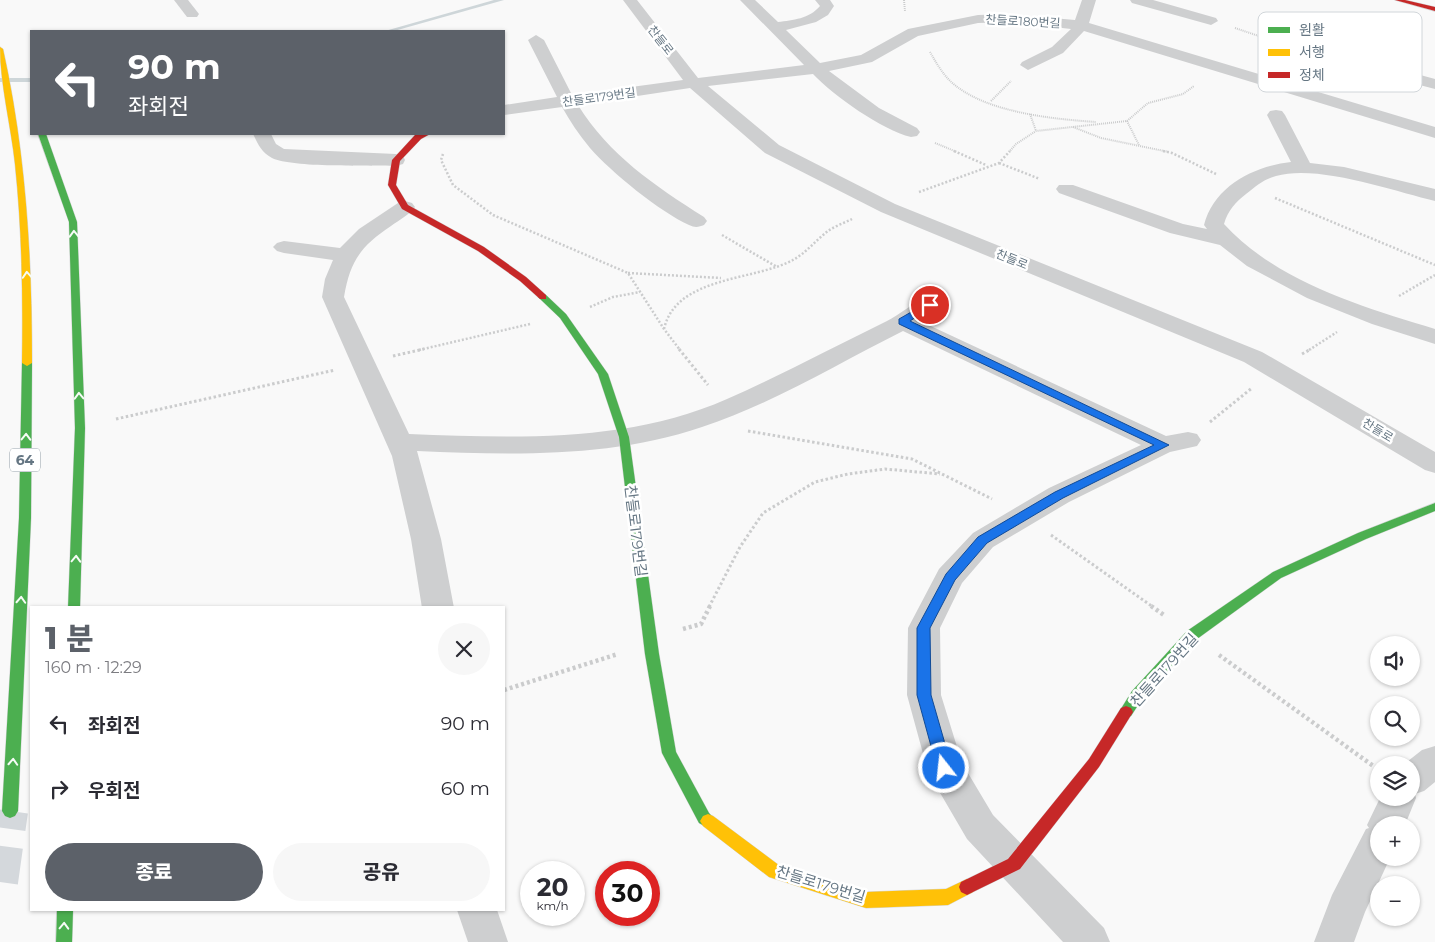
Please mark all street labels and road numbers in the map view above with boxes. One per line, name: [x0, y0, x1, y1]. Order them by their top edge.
street label: 찬들로180번길: [985, 12, 1061, 30]
street label: 찬들로: [645, 22, 677, 58]
street label: 찬들로179번길: [561, 84, 637, 110]
street label: 찬들로: [994, 246, 1030, 272]
street label: 찬들로: [1360, 415, 1396, 445]
road number: 64: [10, 448, 40, 472]
street label: 찬들로179번길: [621, 484, 651, 578]
street label: 찬들로179번길: [1126, 629, 1202, 711]
street label: 찬들로179번길: [774, 861, 868, 907]

